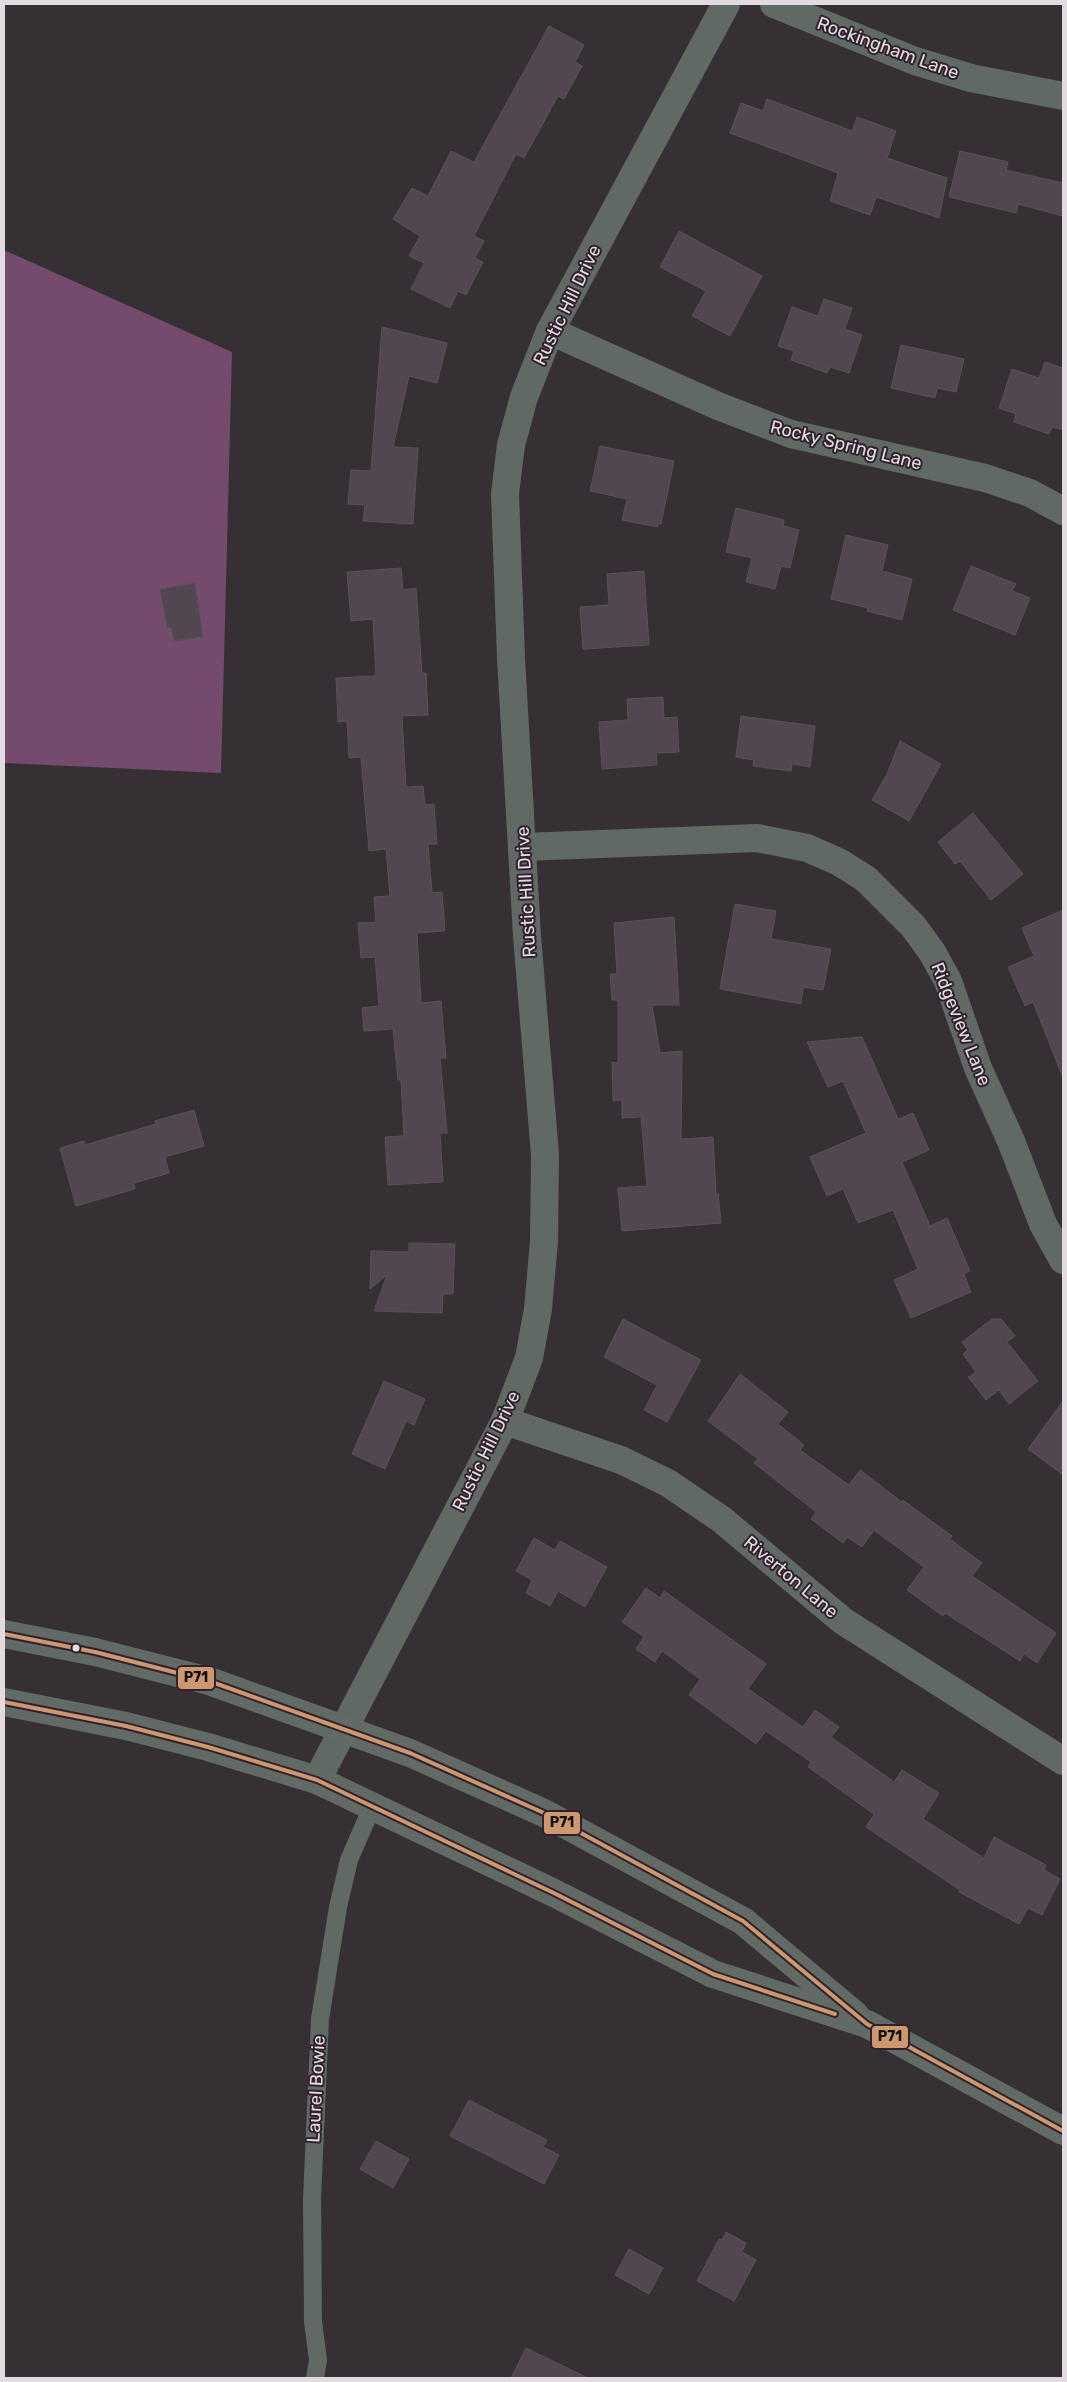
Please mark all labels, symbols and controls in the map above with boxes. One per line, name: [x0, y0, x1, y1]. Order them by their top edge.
street label: Rockingham Lane: [814, 12, 962, 84]
street label: Rustic Hill Drive: [528, 241, 606, 369]
street label: Rocky Spring Lane: [768, 416, 924, 474]
street label: Rustic Hill Drive: [512, 826, 540, 958]
street label: Ridgeview Lane: [926, 959, 996, 1089]
street label: Rustic Hill Drive: [447, 1387, 525, 1515]
street label: Riverton Lane: [739, 1531, 843, 1623]
unlabelled marker: [71, 1643, 81, 1653]
line badge: P71: [177, 1666, 215, 1690]
text: P71: [184, 1669, 208, 1686]
line badge: P71: [543, 1811, 581, 1835]
text: P71: [550, 1814, 574, 1831]
line badge: P71: [871, 2025, 909, 2049]
text: P71: [878, 2028, 902, 2045]
street label: Laurel Bowie: [302, 2035, 330, 2143]

